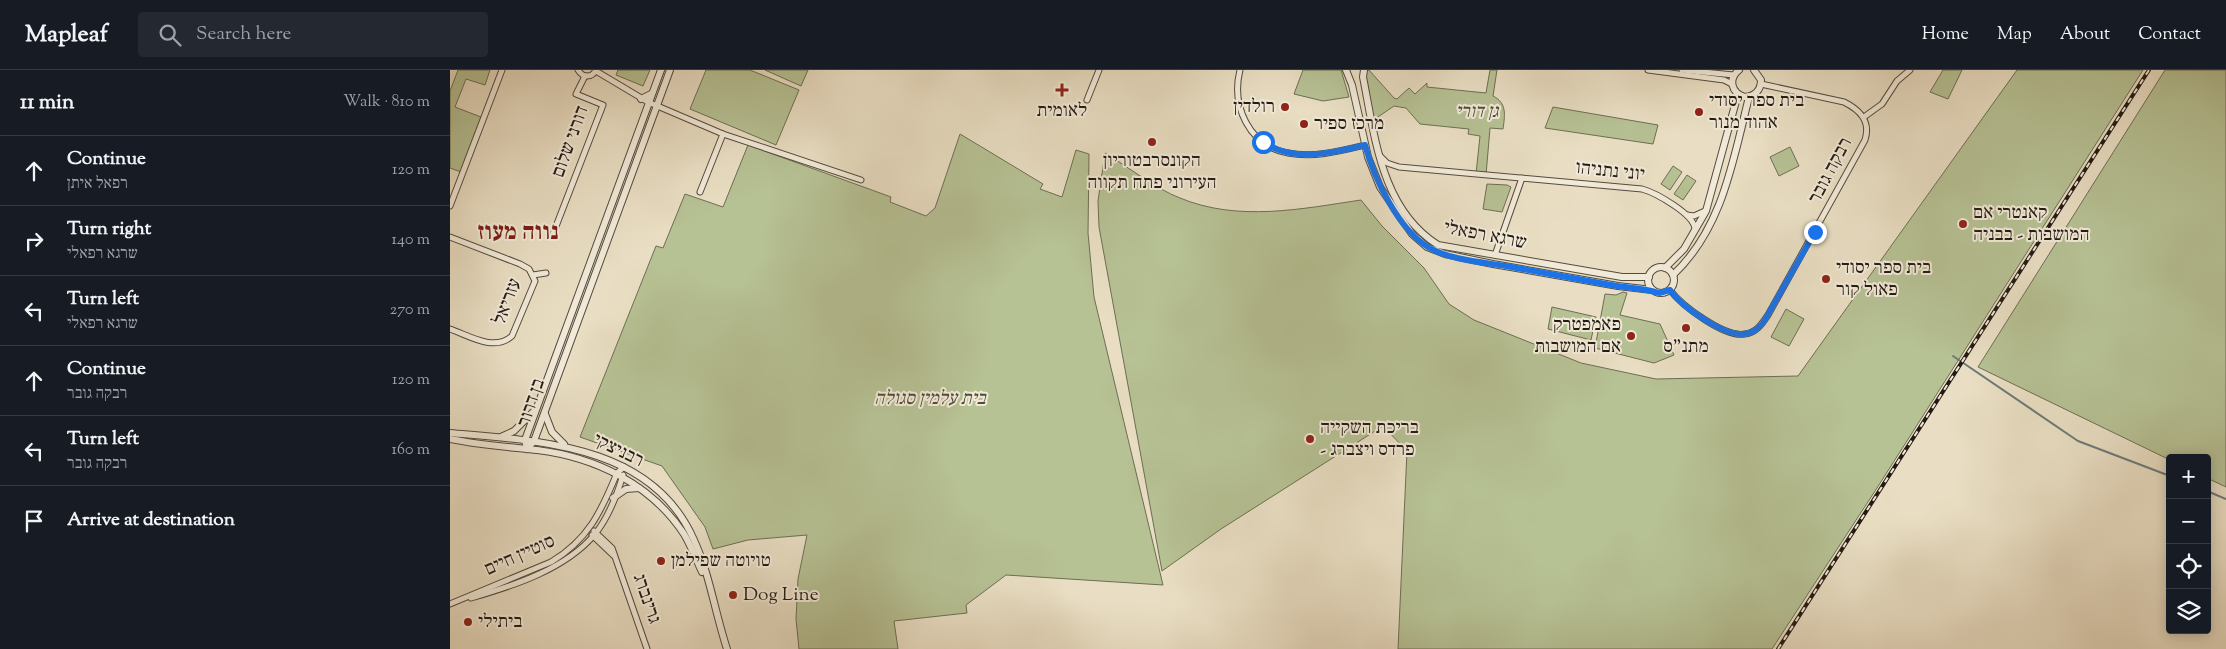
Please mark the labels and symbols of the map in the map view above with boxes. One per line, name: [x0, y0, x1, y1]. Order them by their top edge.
marker: לאומית: [1055, 83, 1069, 97]
place label: בית ספר יסודי אהוד מנור: [1709, 88, 1804, 137]
place label: רולדין: [1233, 94, 1275, 121]
place label: לאומית: [1037, 98, 1087, 125]
park label: גן דורי: [1456, 99, 1500, 126]
marker: רולדין: [1279, 101, 1291, 113]
street label: דורני שלום: [546, 102, 596, 182]
marker: בית ספר יסודי אהוד מנור: [1693, 106, 1705, 118]
place label: מרכז ספיר: [1314, 111, 1384, 138]
marker: מרכז ספיר: [1298, 118, 1310, 130]
route start: [1252, 131, 1275, 154]
street label: רבקה גובר: [1802, 133, 1860, 209]
marker: הקונסרבטוריון העירוני פתח תקווה: [1146, 136, 1158, 148]
place label: הקונסרבטוריון העירוני פתח תקווה: [1087, 148, 1217, 197]
street label: יוני נתניהו: [1574, 155, 1646, 189]
place label: קאנטרי אם המושבות - בבניה: [1973, 200, 2090, 249]
street label: שרגא רפאלי: [1441, 215, 1529, 257]
district label: נווה מעוז: [477, 216, 559, 250]
marker: קאנטרי אם המושבות - בבניה: [1957, 218, 1969, 230]
route end: [1804, 221, 1827, 244]
place label: בית ספר יסודי פאול קור: [1836, 255, 1931, 304]
marker: בית ספר יסודי פאול קור: [1820, 273, 1832, 285]
street label: עזריאל: [487, 275, 529, 329]
place label: פאמפטרק אם המושבות: [1535, 312, 1621, 361]
marker: מתנ"ס: [1680, 322, 1692, 334]
marker: פאמפטרק אם המושבות: [1625, 330, 1637, 342]
place label: מתנ"ס: [1663, 334, 1709, 361]
street label: בן דרור: [511, 375, 553, 431]
park label: בית עלמין סגולה: [874, 386, 988, 413]
place label: בריכת השקייה - פרדס ויצברג: [1320, 415, 1419, 464]
street label: רבניצקי: [588, 427, 648, 475]
marker: בריכת השקייה - פרדס ויצברג: [1304, 433, 1316, 445]
street label: סוטיין חיים: [480, 528, 560, 584]
place label: טויוטה שפילמן: [671, 548, 771, 575]
marker: טויוטה שפילמן: [655, 555, 667, 567]
street label: גרינברג: [625, 570, 667, 628]
place label: Dog Line: [743, 582, 819, 609]
marker: Dog Line: [727, 589, 739, 601]
place label: ביתילי: [478, 609, 522, 636]
marker: ביתילי: [462, 616, 474, 628]

